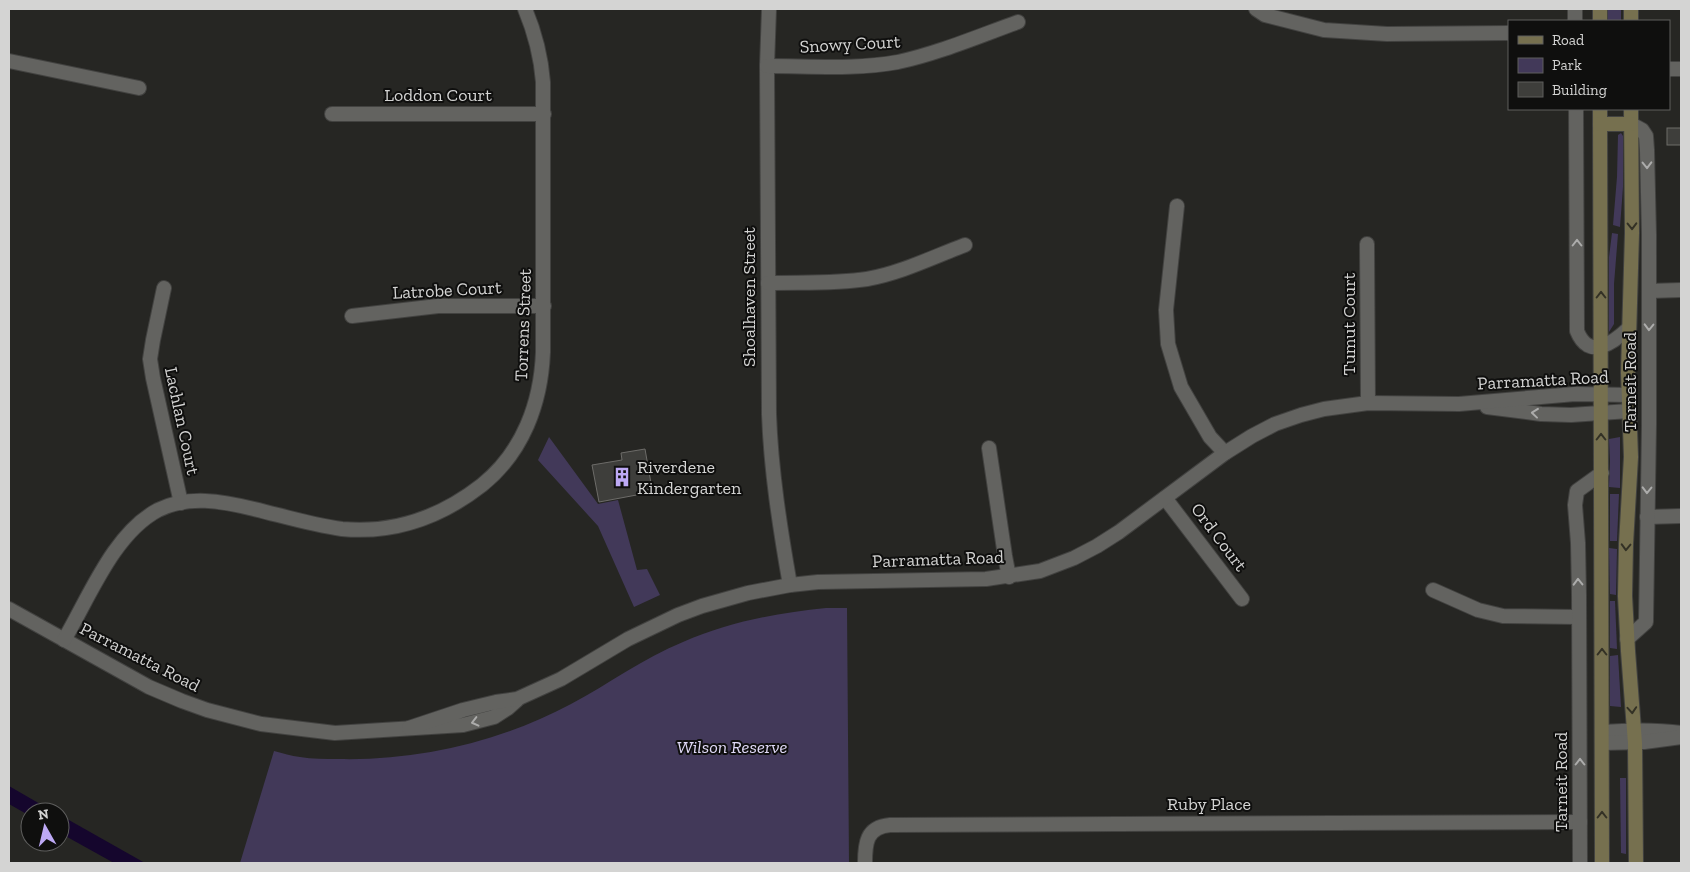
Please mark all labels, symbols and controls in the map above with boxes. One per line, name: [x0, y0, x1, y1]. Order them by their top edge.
legend: [1508, 20, 1670, 110]
street label: Snowy Court: [799, 30, 901, 58]
text: Road: [1552, 31, 1585, 49]
text: Park: [1552, 56, 1582, 74]
text: Building: [1552, 81, 1607, 99]
street label: Loddon Court: [384, 84, 492, 106]
one-way arrow: [1642, 161, 1652, 169]
one-way arrow: [1627, 222, 1637, 230]
street label: Shoalhaven Street: [738, 227, 760, 367]
one-way arrow: [1572, 239, 1582, 246]
street label: Torrens Street: [510, 268, 536, 382]
street label: Tumut Court: [1338, 272, 1360, 375]
street label: Latrobe Court: [392, 276, 502, 304]
one-way arrow: [1596, 291, 1606, 299]
one-way arrow: [1644, 324, 1654, 331]
street label: Tarneit Road: [1619, 332, 1641, 432]
street label: Lachlan Court: [160, 365, 204, 477]
street label: Parramatta Road: [1477, 366, 1609, 394]
one-way arrow: [1531, 408, 1539, 419]
one-way arrow: [1596, 433, 1606, 440]
place label: Riverdene Kindergarten: [637, 456, 742, 499]
building icon: Riverdene Kindergarten: [611, 466, 633, 488]
one-way arrow: [1642, 486, 1652, 494]
street label: Ord Court: [1186, 498, 1252, 576]
one-way arrow: [1621, 544, 1631, 552]
street label: Parramatta Road: [872, 546, 1004, 572]
one-way arrow: [1573, 578, 1584, 586]
street label: Parramatta Road: [76, 617, 204, 697]
one-way arrow: [1597, 648, 1607, 656]
one-way arrow: [1626, 706, 1637, 714]
one-way arrow: [471, 716, 480, 727]
street label: Tarneit Road: [1550, 732, 1572, 832]
park label: Wilson Reserve: [677, 736, 787, 758]
one-way arrow: [1575, 758, 1585, 766]
street label: Ruby Place: [1167, 793, 1251, 815]
north arrow: [20, 802, 70, 852]
text: N: [37, 805, 50, 824]
one-way arrow: [1597, 810, 1607, 818]

